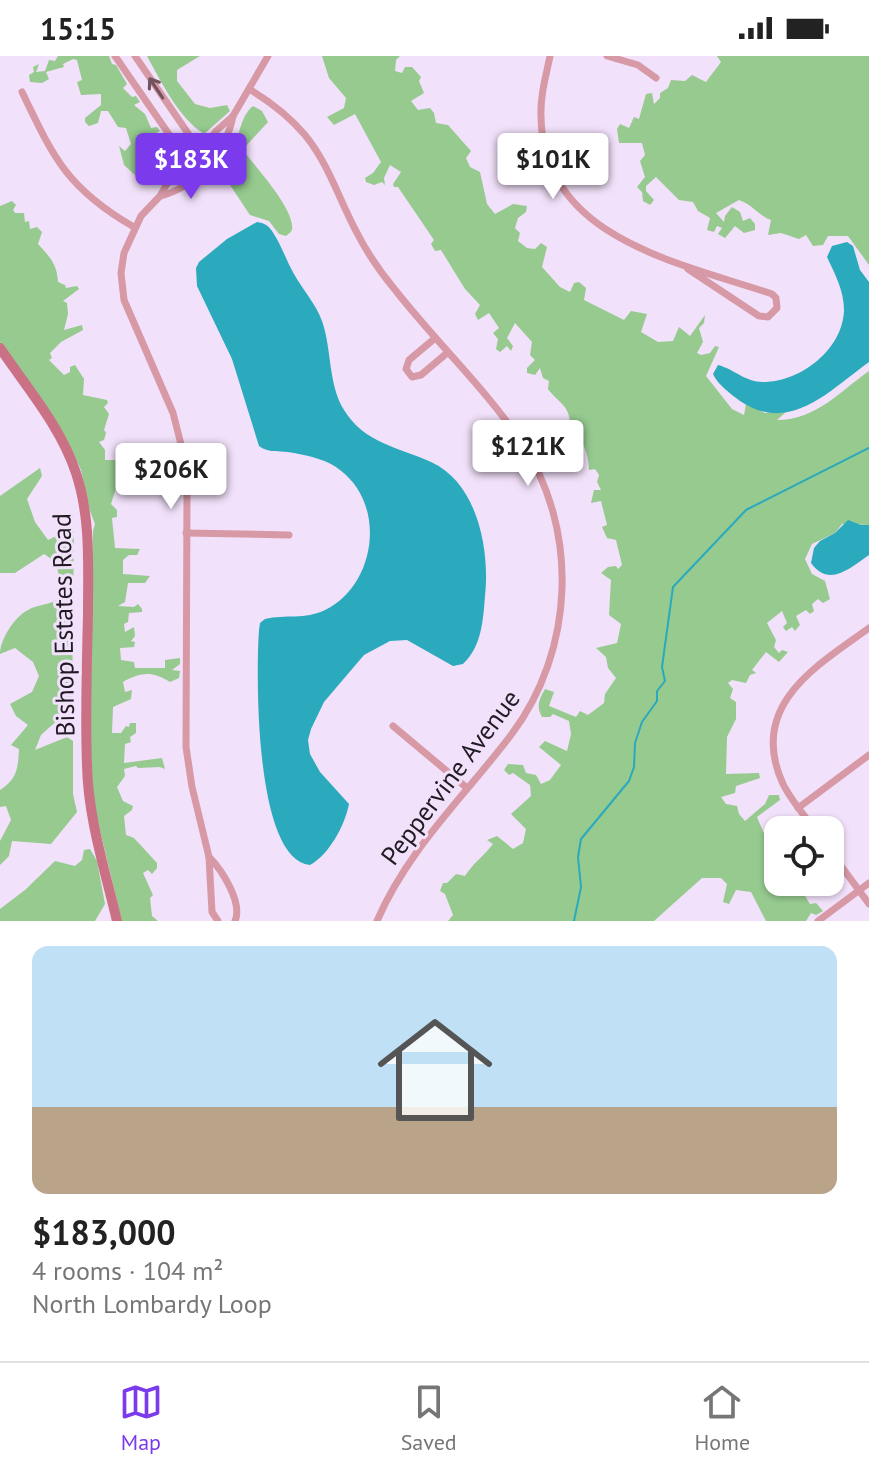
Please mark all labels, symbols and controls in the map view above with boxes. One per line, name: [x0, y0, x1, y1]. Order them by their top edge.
text: 15:15: [40, 9, 116, 48]
one-way arrow: [148, 77, 164, 99]
pin: $183K: [135, 133, 247, 201]
pin: $101K: [497, 133, 609, 201]
text: $183K: [153, 142, 229, 175]
text: $101K: [515, 142, 591, 175]
pin: $121K: [472, 420, 584, 488]
text: $121K: [490, 429, 566, 462]
pin: $206K: [115, 443, 227, 511]
text: $206K: [133, 452, 209, 485]
street label: Bishop Estates Road: [45, 513, 81, 737]
street label: Peppervine Avenue: [373, 683, 527, 871]
map controls: [764, 816, 844, 896]
button: locate: [764, 816, 844, 896]
icon: home: [363, 998, 507, 1142]
text: $183,000: [32, 1210, 176, 1254]
text: 4 rooms · 104 m²: [32, 1254, 224, 1287]
text: North Lombardy Loop: [32, 1287, 272, 1320]
tab: Map: [119, 1380, 163, 1456]
tab: Saved: [401, 1380, 457, 1456]
tab: Home: [694, 1380, 750, 1456]

